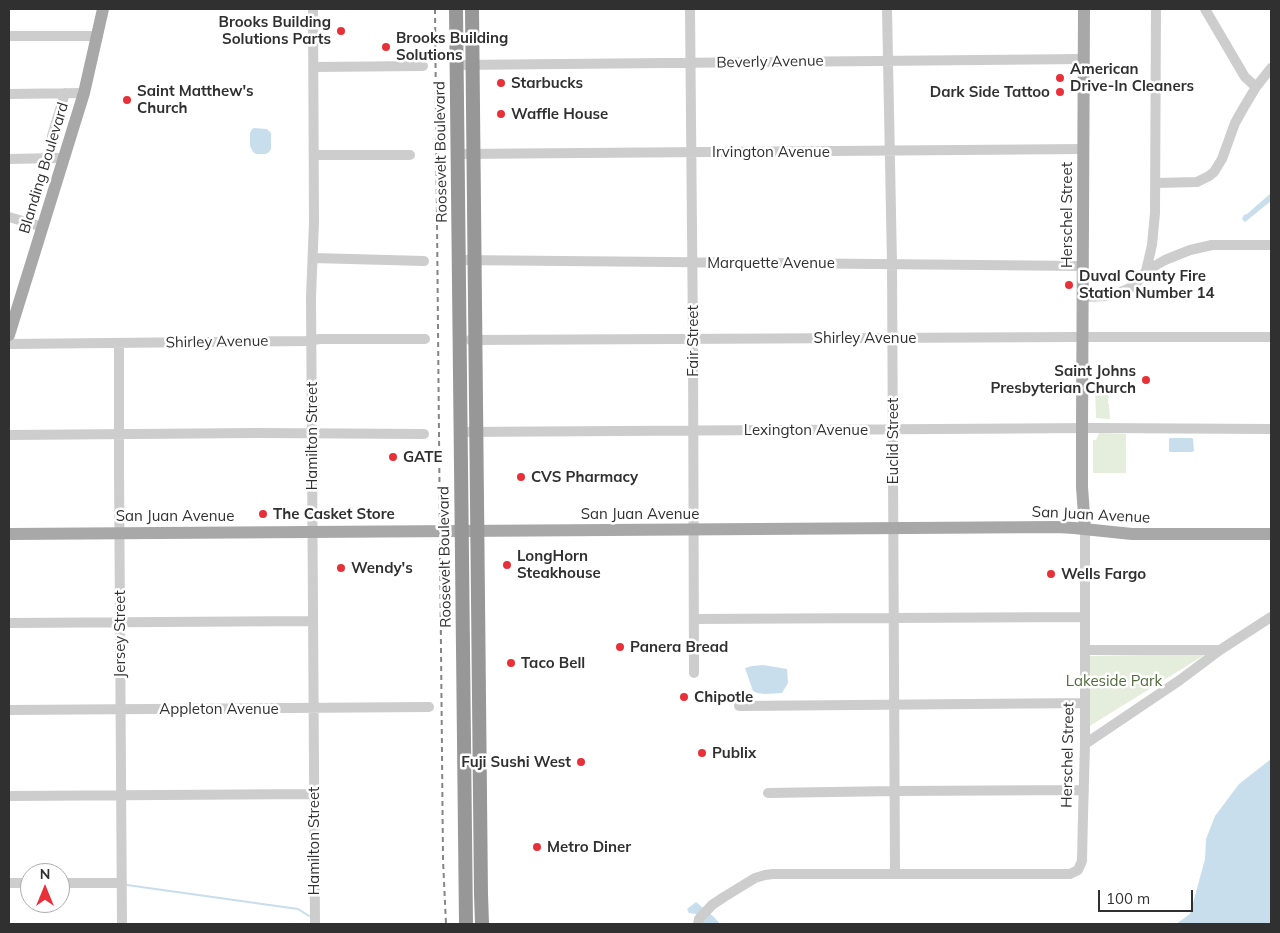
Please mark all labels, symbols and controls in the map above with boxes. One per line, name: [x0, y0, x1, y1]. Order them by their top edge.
place label: Brooks Building Solutions Parts: [219, 13, 331, 48]
marker: Brooks Building Solutions Parts: [335, 25, 347, 37]
place label: Brooks Building Solutions: [396, 29, 508, 64]
marker: Brooks Building Solutions: [380, 41, 392, 53]
street label: Beverly Avenue: [716, 52, 824, 72]
place label: American Drive-In Cleaners: [1070, 60, 1194, 95]
marker: American Drive-In Cleaners: [1054, 72, 1066, 84]
place label: Starbucks: [511, 74, 583, 92]
marker: Starbucks: [495, 77, 507, 89]
street label: Roosevelt Boulevard: [431, 81, 451, 223]
place label: Saint Matthew's Church: [137, 82, 254, 117]
place label: Dark Side Tattoo: [930, 83, 1050, 101]
marker: Dark Side Tattoo: [1054, 86, 1066, 98]
marker: Saint Matthew's Church: [121, 94, 133, 106]
street label: Blanding Boulevard: [15, 100, 73, 236]
place label: Waffle House: [511, 105, 608, 123]
marker: Waffle House: [495, 108, 507, 120]
street label: Irvington Avenue: [712, 143, 830, 161]
street label: Herschel Street: [1058, 162, 1076, 268]
street label: Marquette Avenue: [707, 254, 835, 272]
place label: Duval County Fire Station Number 14: [1079, 267, 1214, 302]
marker: Duval County Fire Station Number 14: [1063, 279, 1075, 291]
street label: Fair Street: [684, 305, 702, 377]
street label: Shirley Avenue: [814, 329, 916, 347]
street label: Shirley Avenue: [165, 332, 269, 352]
place label: Saint Johns Presbyterian Church: [990, 362, 1136, 397]
marker: Saint Johns Presbyterian Church: [1140, 374, 1152, 386]
street label: Hamilton Street: [303, 382, 321, 490]
street label: Euclid Street: [884, 398, 902, 484]
street label: Lexington Avenue: [744, 421, 868, 439]
place label: GATE: [403, 448, 442, 466]
marker: GATE: [387, 451, 399, 463]
place label: CVS Pharmacy: [531, 468, 638, 486]
marker: CVS Pharmacy: [515, 471, 527, 483]
street label: Roosevelt Boulevard: [435, 486, 455, 628]
street label: San Juan Avenue: [1031, 503, 1151, 527]
place label: The Casket Store: [273, 505, 395, 523]
street label: San Juan Avenue: [581, 505, 699, 523]
street label: San Juan Avenue: [116, 507, 234, 525]
marker: The Casket Store: [257, 508, 269, 520]
place label: LongHorn Steakhouse: [517, 547, 601, 582]
place label: Wendy's: [351, 559, 413, 577]
marker: LongHorn Steakhouse: [501, 559, 513, 571]
marker: Wendy's: [335, 562, 347, 574]
place label: Wells Fargo: [1061, 565, 1146, 583]
marker: Wells Fargo: [1045, 568, 1057, 580]
street label: Jersey Street: [111, 590, 129, 678]
place label: Panera Bread: [630, 638, 728, 656]
marker: Panera Bread: [614, 641, 626, 653]
place label: Taco Bell: [521, 654, 585, 672]
marker: Taco Bell: [505, 657, 517, 669]
park label: Lakeside Park: [1066, 672, 1162, 690]
place label: Chipotle: [694, 688, 753, 706]
marker: Chipotle: [678, 691, 690, 703]
street label: Appleton Avenue: [159, 700, 279, 718]
street label: Herschel Street: [1058, 702, 1078, 808]
place label: Publix: [712, 744, 756, 762]
marker: Publix: [696, 747, 708, 759]
place label: Fuji Sushi West: [461, 753, 571, 771]
marker: Fuji Sushi West: [575, 756, 587, 768]
street label: Hamilton Street: [305, 787, 323, 895]
place label: Metro Diner: [547, 838, 631, 856]
marker: Metro Diner: [531, 841, 543, 853]
north arrow: [20, 863, 70, 913]
text: N: [40, 865, 50, 883]
scale bar: [1100, 880, 1195, 912]
text: 100 m: [1106, 889, 1150, 908]

